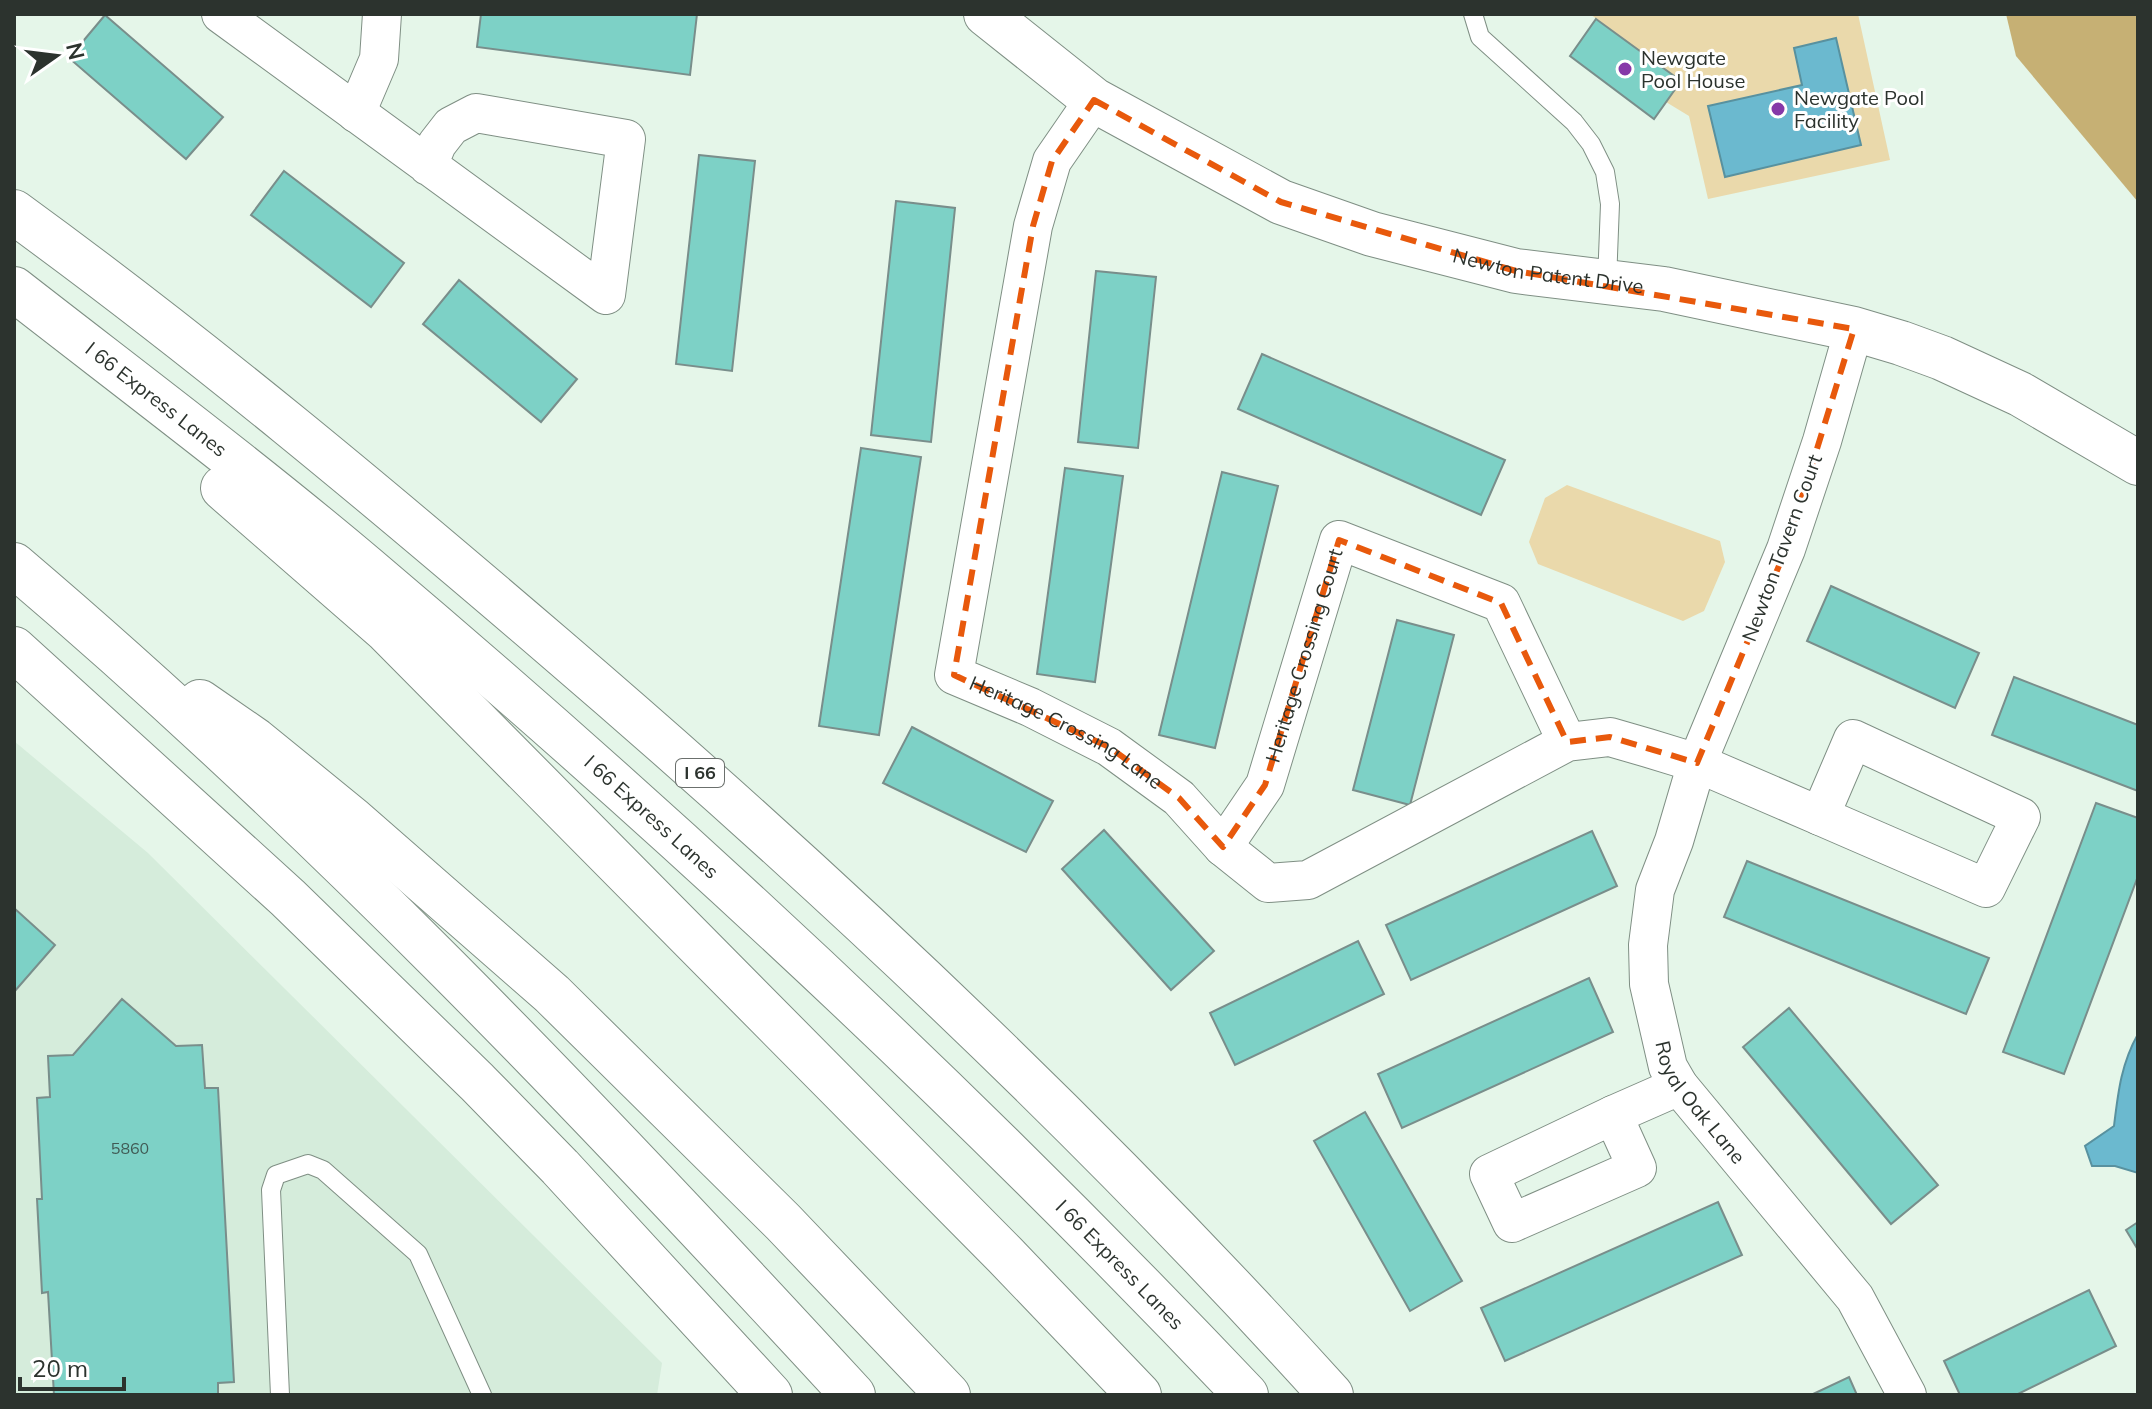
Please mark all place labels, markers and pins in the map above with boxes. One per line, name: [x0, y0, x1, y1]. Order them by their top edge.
place label: Newgate Pool House: [1641, 45, 1745, 93]
marker: Newgate Pool House: [1616, 60, 1634, 78]
place label: Newgate Pool Facility: [1794, 85, 1924, 133]
marker: Newgate Pool Facility: [1769, 100, 1787, 118]

